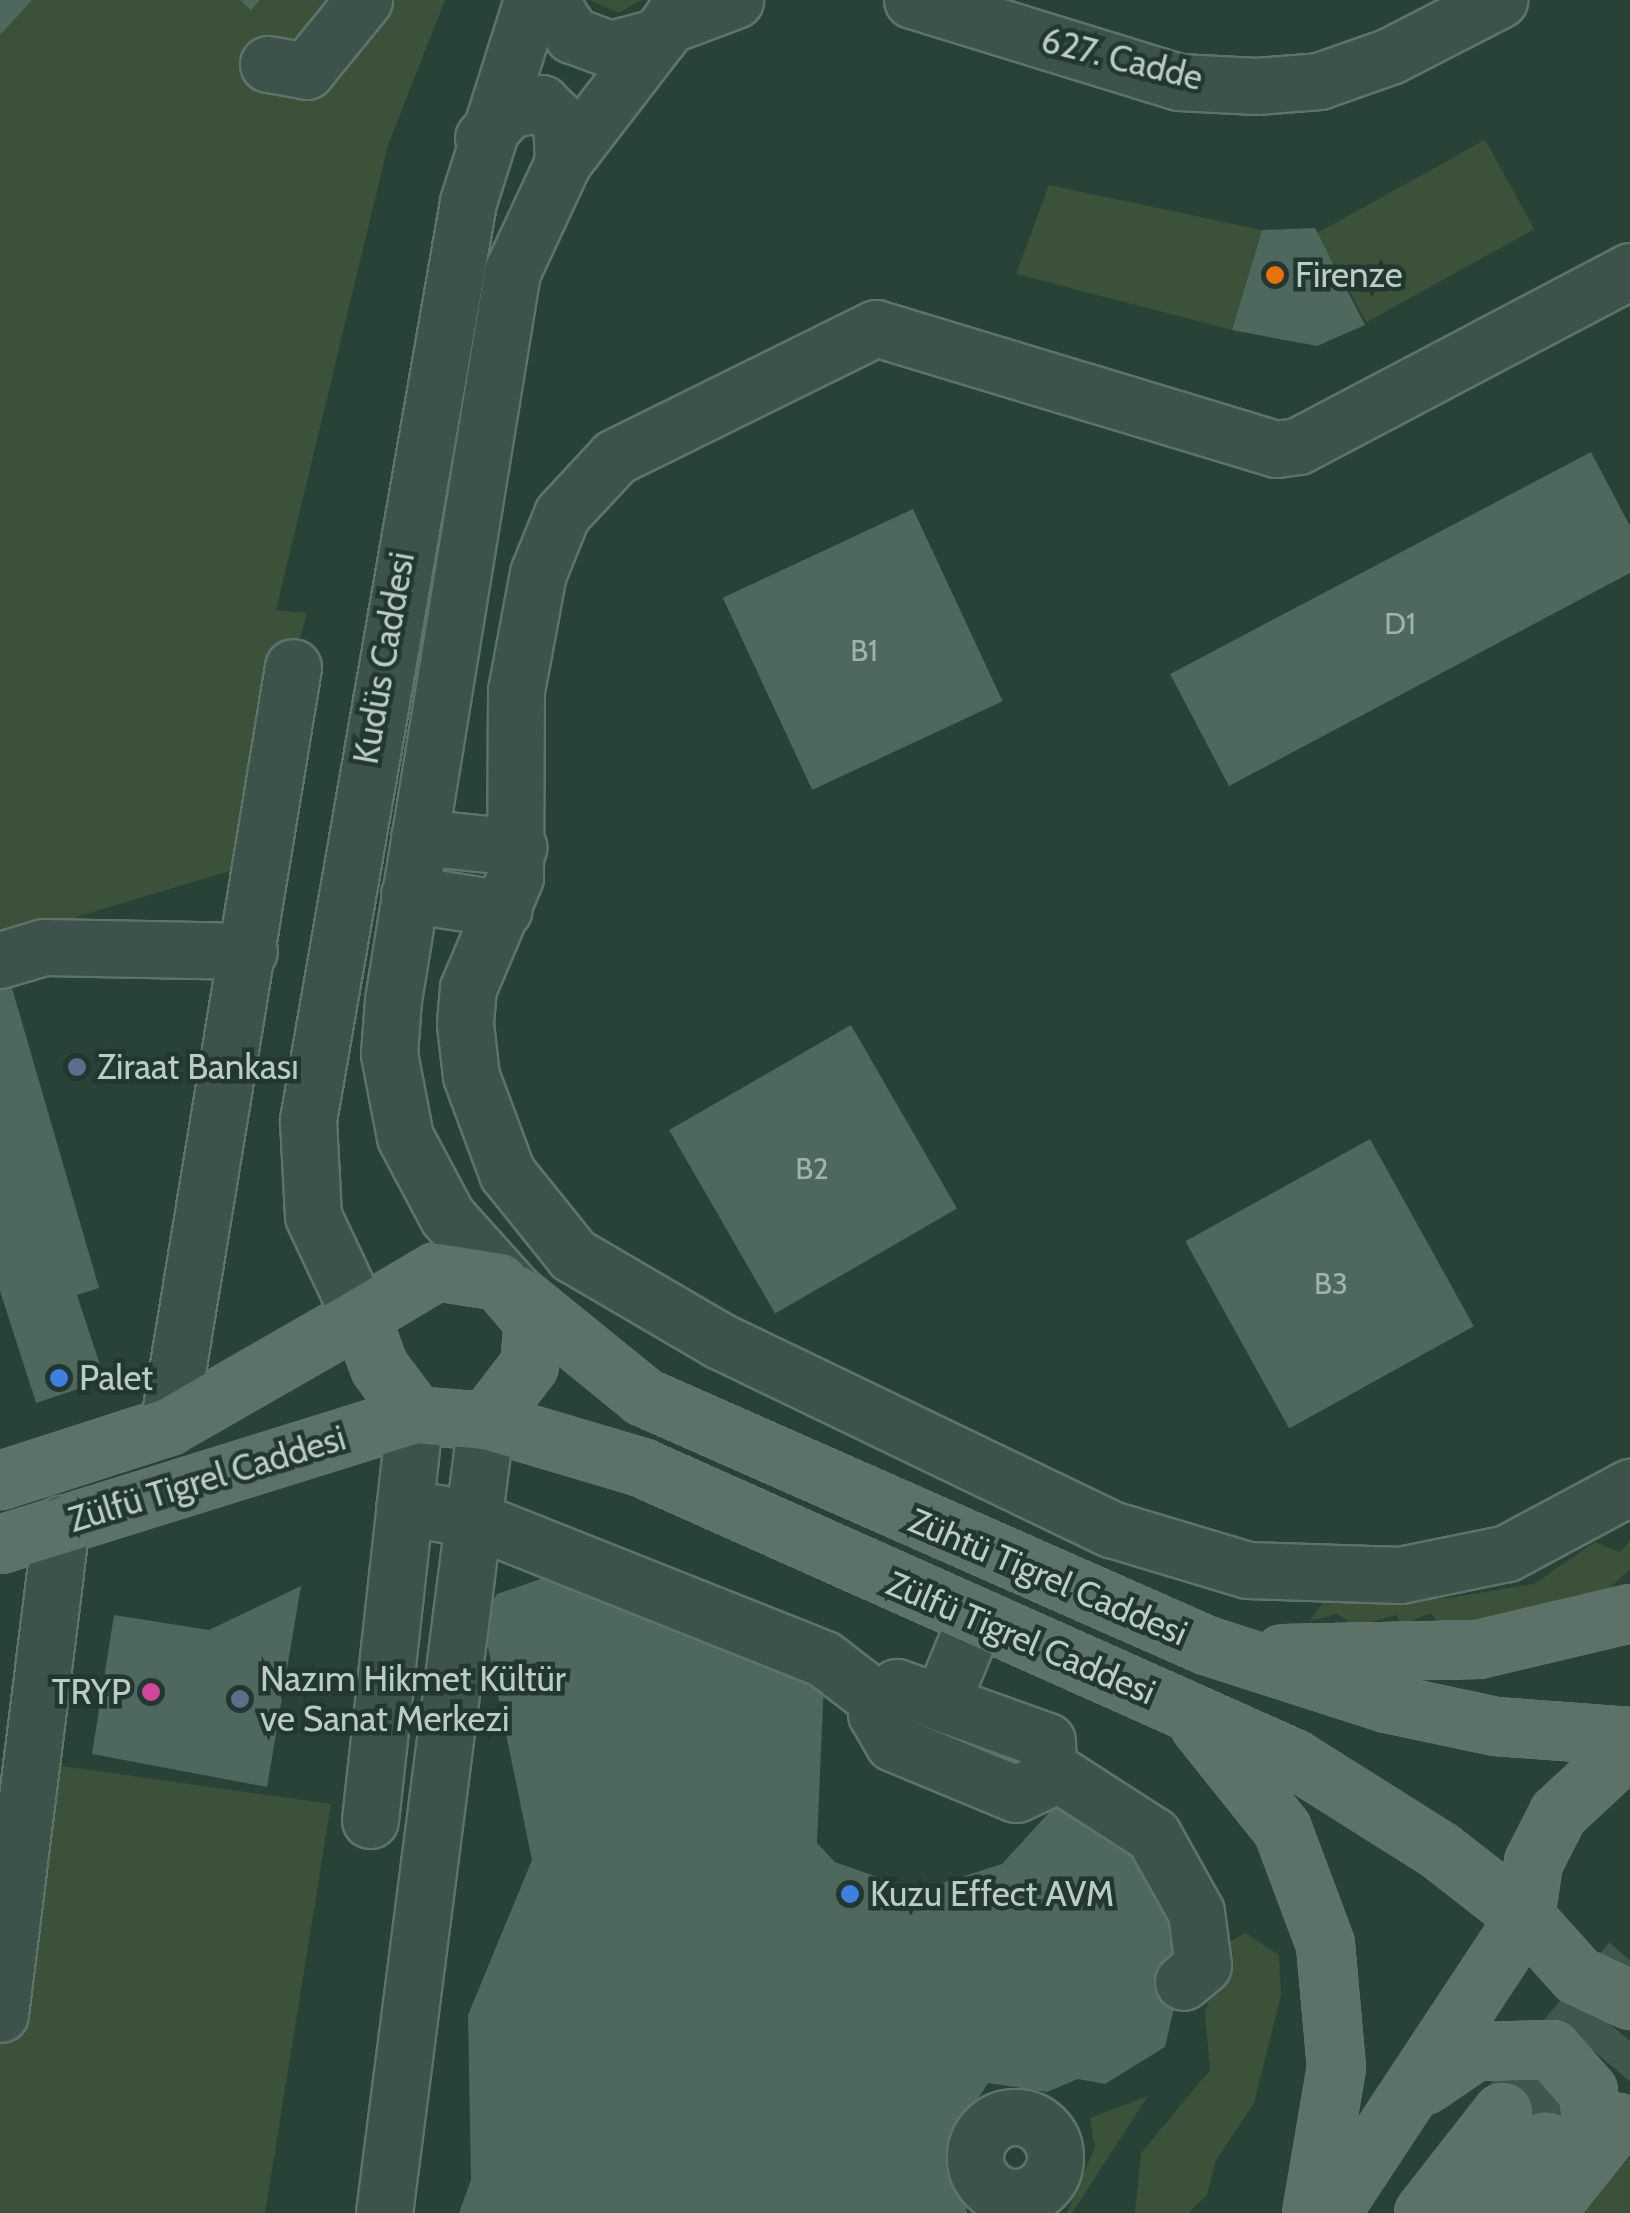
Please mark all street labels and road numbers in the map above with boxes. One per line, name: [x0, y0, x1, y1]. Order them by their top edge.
street label: 627. Cadde: [1037, 19, 1207, 99]
street label: Kudüs Caddesi: [345, 549, 423, 767]
street label: Zülfü Tigrel Caddesi: [63, 1417, 351, 1541]
street label: Zühtü Tigrel Caddesi: [903, 1499, 1193, 1655]
street label: Zülfü Tigrel Caddesi: [881, 1563, 1161, 1713]

